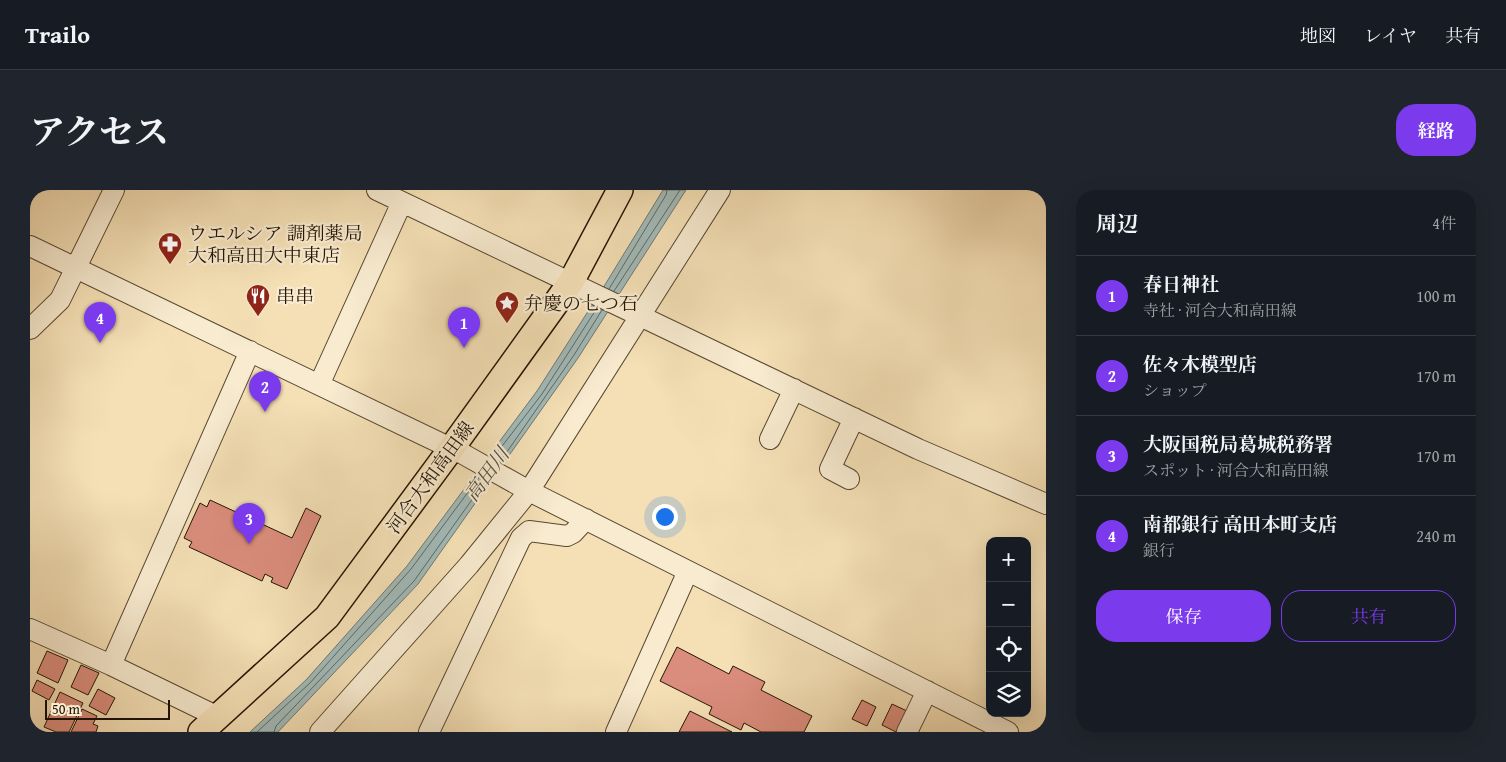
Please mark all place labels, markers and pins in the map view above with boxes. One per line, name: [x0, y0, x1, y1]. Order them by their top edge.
place label: ウエルシア 調剤薬局 大和高田大中東店: [188, 219, 363, 269]
pharmacy icon: ウエルシア 調剤薬局 大和高田大中東店: [157, 231, 183, 265]
place label: 串串: [276, 282, 314, 310]
restaurant icon: 串串: [245, 283, 271, 317]
place label: 弁慶の七つ石: [524, 289, 638, 317]
place icon: 弁慶の七つ石: [494, 290, 520, 324]
pin: 4: [84, 302, 116, 343]
pin: 1: [448, 307, 480, 348]
pin: 2: [249, 371, 281, 412]
pin: 3: [233, 503, 265, 544]

